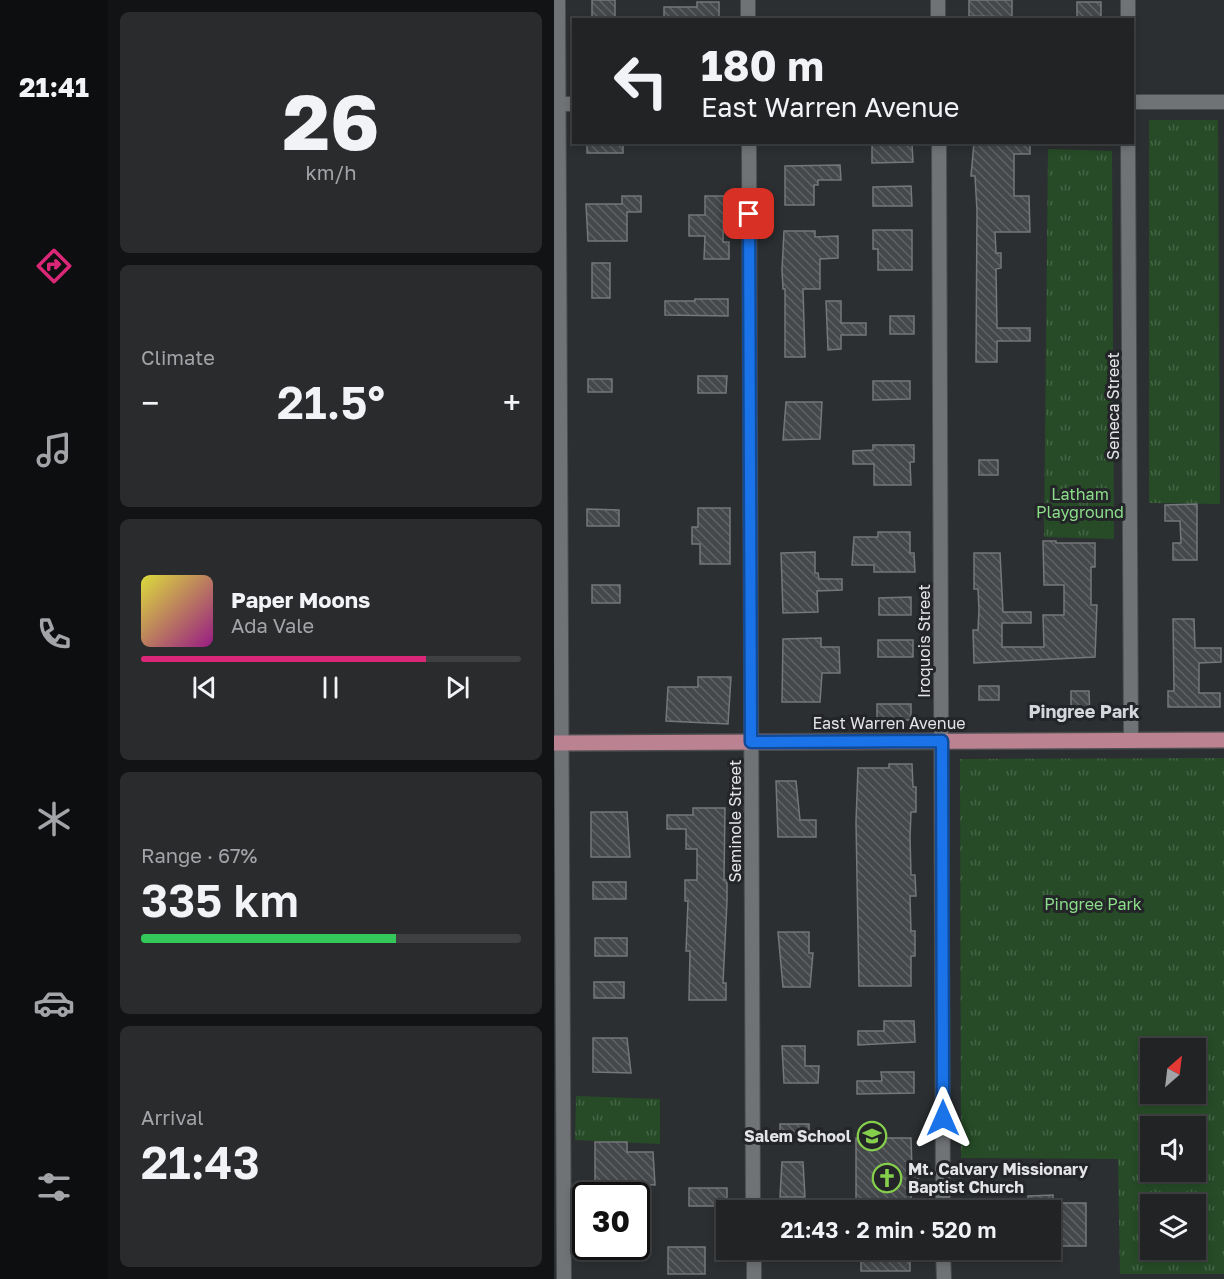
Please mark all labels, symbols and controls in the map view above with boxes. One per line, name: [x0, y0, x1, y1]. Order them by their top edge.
text: 180 m: [701, 40, 824, 90]
icon: left: [602, 42, 680, 120]
text: 21:41: [19, 71, 89, 103]
text: 26: [282, 74, 380, 167]
text: East Warren Avenue: [701, 91, 960, 123]
text: km/h: [306, 160, 356, 184]
pin: [723, 188, 774, 239]
icon: arrive: [732, 197, 765, 230]
icon: directions: [33, 245, 75, 287]
text: Climate: [141, 345, 215, 369]
street label: Seneca Street: [1103, 352, 1123, 460]
text: 21.5°: [277, 375, 385, 429]
text: −: [141, 383, 159, 422]
text: +: [503, 383, 521, 422]
icon: music: [33, 429, 75, 471]
park label: Latham Playground: [1036, 484, 1124, 522]
street label: Iroquois Street: [914, 584, 934, 698]
text: Paper Moons: [231, 586, 370, 613]
icon: phone: [33, 613, 75, 655]
text: Ada Vale: [231, 613, 314, 637]
icon: previous: [188, 671, 221, 704]
icon: pause: [314, 671, 347, 704]
icon: next: [441, 671, 474, 704]
district label: Pingree Park: [1028, 700, 1140, 722]
street label: East Warren Avenue: [812, 713, 966, 733]
street label: Seminole Street: [725, 759, 745, 883]
icon: climate: [33, 798, 75, 840]
text: Range · 67%: [141, 843, 257, 867]
text: 335 km: [141, 873, 299, 927]
park label: Pingree Park: [1044, 894, 1142, 914]
icon: car: [33, 982, 75, 1024]
north arrow: [1140, 1038, 1206, 1104]
map controls: [1140, 1038, 1206, 1260]
position arrow: [911, 1086, 975, 1150]
text: Arrival: [141, 1105, 204, 1129]
button: sound: [1140, 1116, 1206, 1182]
school or university icon: Salem School: [856, 1120, 888, 1152]
place label: Salem School: [744, 1126, 852, 1146]
text: 21:43: [141, 1135, 260, 1189]
place label: Mt. Calvary Missionary Baptist Church: [908, 1159, 1089, 1197]
church icon: Mt. Calvary Missionary Baptist Church: [871, 1162, 903, 1194]
icon: filters: [33, 1166, 75, 1208]
speed limit sign: 30: [572, 1182, 650, 1260]
button: layers: [1140, 1194, 1206, 1260]
text: 21:43 · 2 min · 520 m: [780, 1216, 997, 1243]

